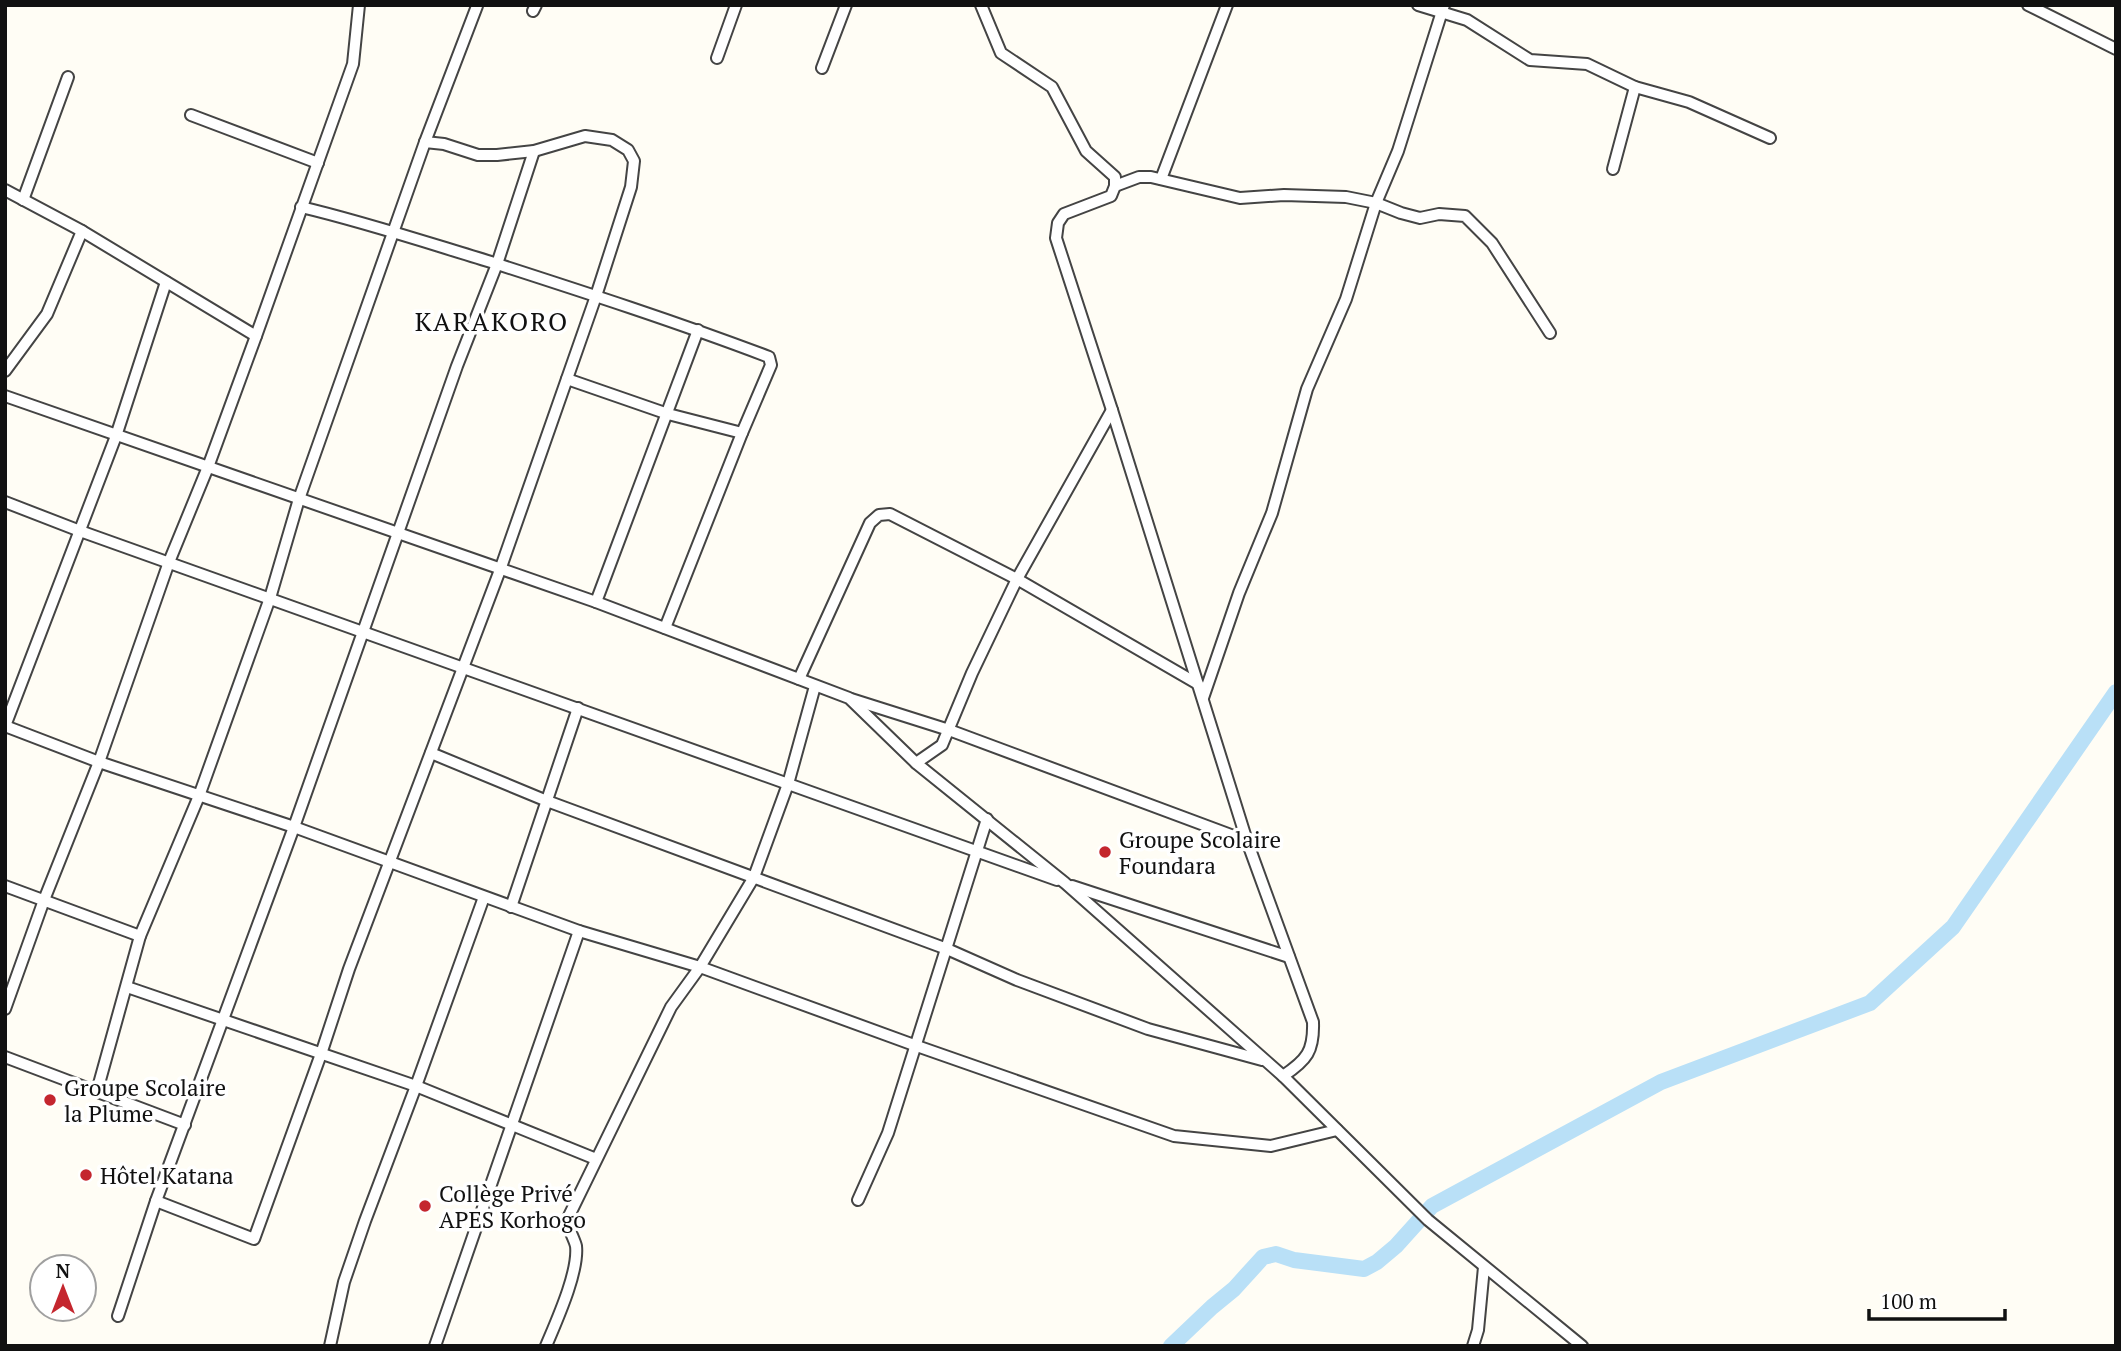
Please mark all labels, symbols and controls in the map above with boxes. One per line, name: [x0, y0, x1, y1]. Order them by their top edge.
district label: KARAKORO: [415, 304, 569, 338]
place label: Groupe Scolaire Foundara: [1119, 824, 1281, 881]
marker: Groupe Scolaire Foundara: [1097, 844, 1113, 860]
place label: Groupe Scolaire la Plume: [64, 1072, 226, 1129]
marker: Groupe Scolaire la Plume: [42, 1092, 58, 1108]
place label: Hôtel Katana: [100, 1160, 234, 1191]
marker: Hôtel Katana: [78, 1167, 94, 1183]
place label: Collège Privé APES Korhogo: [439, 1178, 586, 1235]
marker: Collège Privé APES Korhogo: [417, 1198, 433, 1214]
north arrow: [28, 1253, 98, 1323]
text: N: [56, 1258, 71, 1283]
scale bar: [1869, 1278, 2006, 1322]
text: 100 m: [1880, 1287, 1937, 1315]

